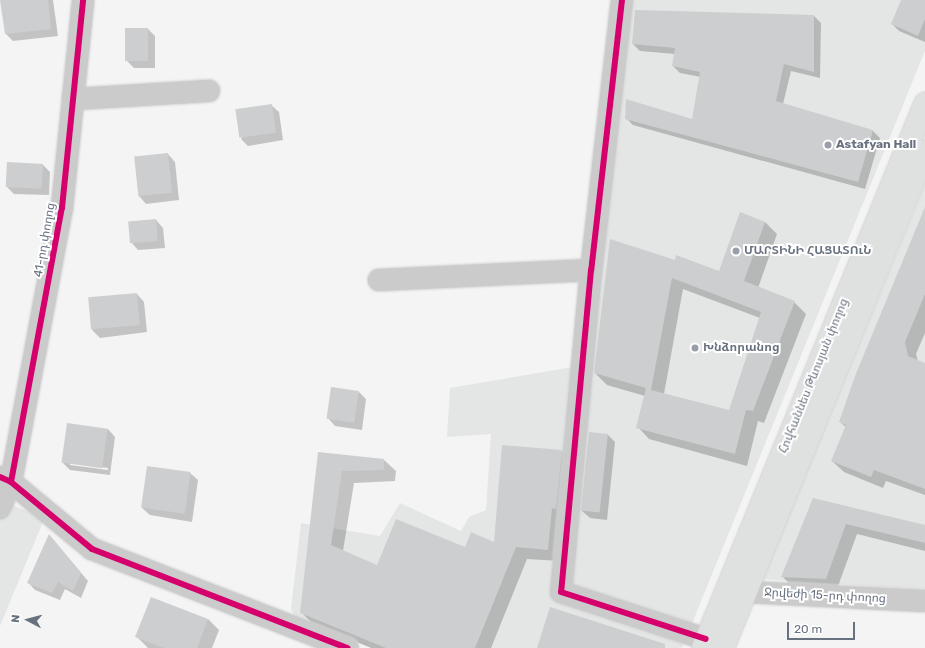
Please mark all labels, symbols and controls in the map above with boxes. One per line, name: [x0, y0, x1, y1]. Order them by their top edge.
place label: Astafyan Hall: [836, 138, 916, 152]
marker: Astafyan Hall: [823, 140, 833, 150]
street label: 41-րդ փողոց: [31, 202, 59, 278]
place label: ՄԱՐՏԻՆԻ ՀԱՑԱՏՈւՆ: [744, 244, 871, 258]
marker: ՄԱՐՏԻՆԻ ՀԱՑԱՏՈւՆ: [731, 246, 741, 256]
street label: Հովհաննես Թևոսյան փողոց: [776, 296, 852, 456]
place label: Խնձորանոց: [703, 341, 780, 355]
marker: Խնձորանոց: [690, 343, 700, 353]
street label: Ջրվեժի 15-րդ փողոց: [764, 586, 886, 606]
north arrow: [8, 600, 48, 640]
text: N: [9, 614, 22, 623]
scale bar: [789, 614, 857, 640]
text: 20 m: [794, 622, 822, 636]

